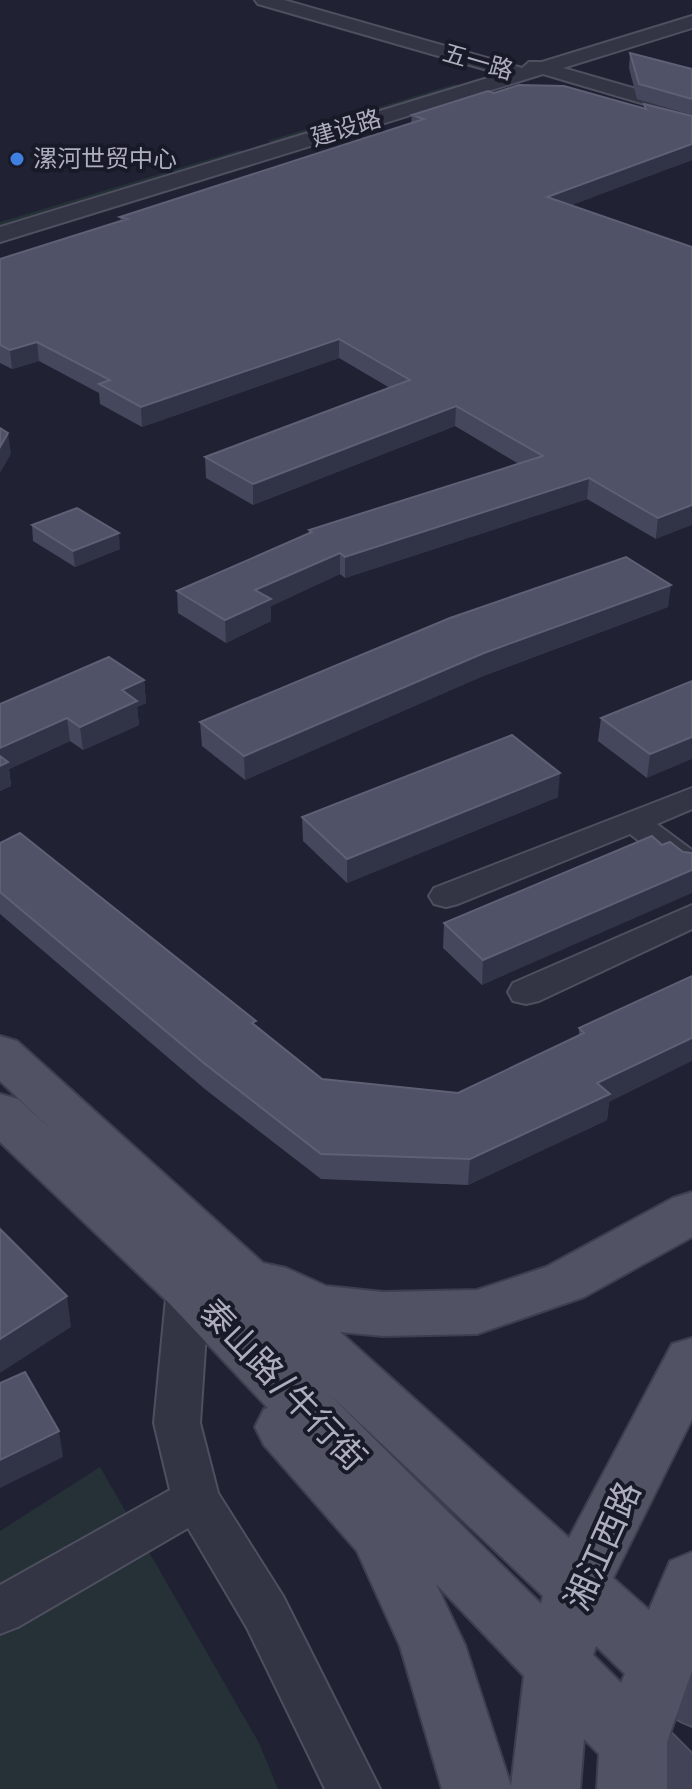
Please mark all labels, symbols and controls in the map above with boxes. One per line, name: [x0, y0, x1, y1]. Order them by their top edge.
street label: 五一路: [440, 39, 516, 85]
street label: 建设路: [307, 104, 385, 152]
place label: 漯河世贸中心: [33, 145, 177, 173]
marker: 漯河世贸中心: [8, 150, 26, 168]
street label: 泰山路/牛行街: [191, 1291, 375, 1479]
street label: 湘江西路: [557, 1476, 649, 1616]

